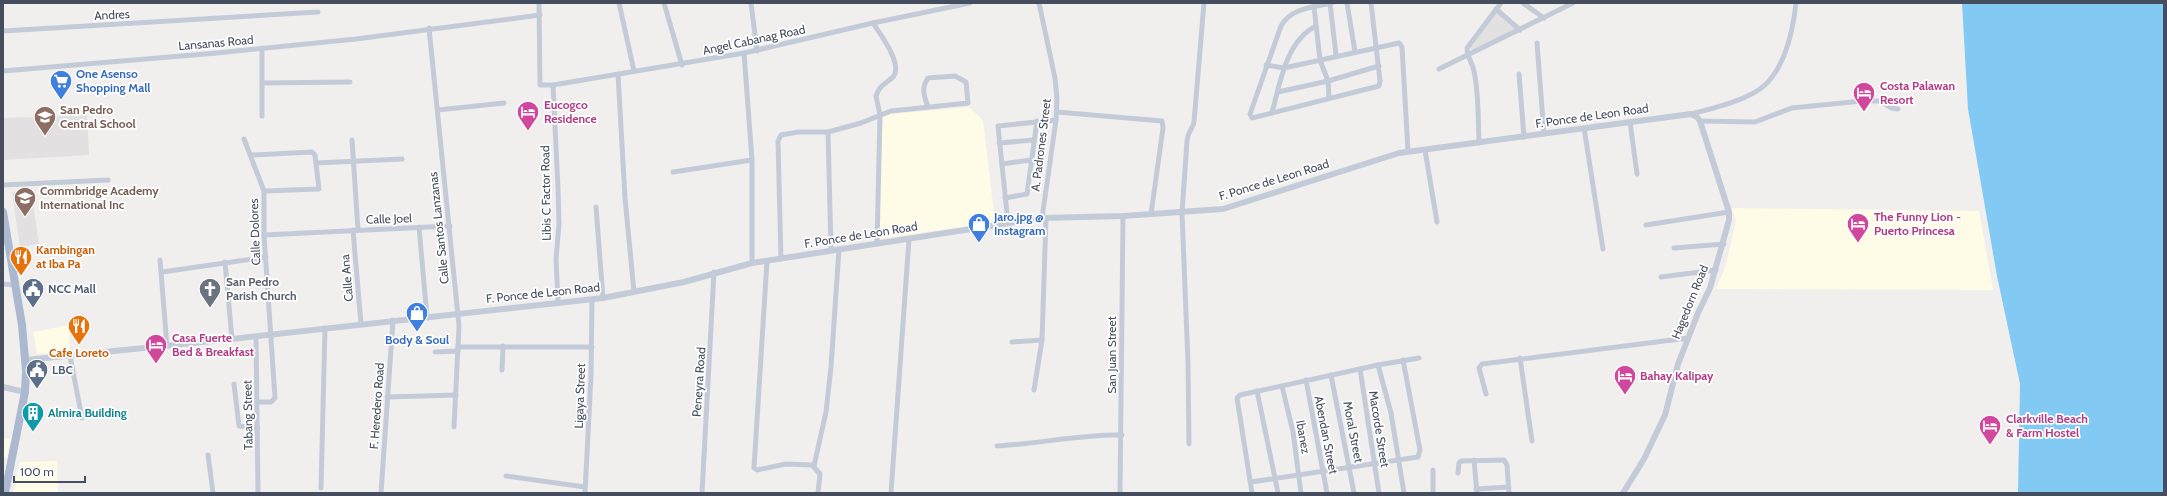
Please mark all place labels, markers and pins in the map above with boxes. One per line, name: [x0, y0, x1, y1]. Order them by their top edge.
place label: One Asenso Shopping Mall: [76, 66, 151, 95]
supermarket icon: One Asenso Shopping Mall: [48, 68, 74, 101]
place label: Costa Palawan Resort: [1880, 78, 1955, 107]
hotel icon: Costa Palawan Resort: [1851, 80, 1877, 113]
place label: Eucogco Residence: [544, 97, 597, 126]
hotel icon: Eucogco Residence: [515, 99, 541, 132]
place label: San Pedro Central School: [60, 102, 136, 131]
school or university icon: San Pedro Central School: [32, 104, 58, 137]
place label: Commbridge Academy International Inc: [40, 183, 159, 212]
school or university icon: Commbridge Academy International Inc: [12, 185, 38, 218]
place label: Jaro.jpg @ Instagram: [993, 209, 1045, 238]
place label: The Funny Lion - Puerto Princesa: [1874, 209, 1961, 238]
shop icon: Jaro.jpg @ Instagram: [966, 211, 992, 244]
hotel icon: The Funny Lion - Puerto Princesa: [1845, 211, 1871, 244]
place label: Kambingan at Iba Pa: [36, 242, 95, 271]
restaurant icon: Kambingan at Iba Pa: [8, 244, 34, 277]
place label: San Pedro Parish Church: [226, 274, 297, 303]
public building icon: NCC Mall: [20, 276, 46, 309]
church icon: San Pedro Parish Church: [197, 276, 223, 309]
place label: NCC Mall: [48, 281, 96, 296]
shop icon: Body & Soul: [404, 300, 430, 333]
restaurant icon: Cafe Loreto: [66, 313, 92, 346]
place label: Casa Fuerte Bed & Breakfast: [172, 330, 254, 359]
hotel icon: Casa Fuerte Bed & Breakfast: [143, 332, 169, 365]
place label: Body & Soul: [385, 332, 449, 347]
place label: Cafe Loreto: [49, 345, 109, 360]
public building icon: LBC: [24, 357, 50, 390]
place label: LBC: [52, 362, 73, 377]
hotel icon: Bahay Kalipay: [1612, 363, 1638, 396]
place label: Bahay Kalipay: [1640, 368, 1714, 383]
building icon: Almira Building: [20, 400, 46, 433]
place label: Almira Building: [48, 405, 127, 420]
place label: Clarkville Beach & Farm Hostel: [2006, 411, 2088, 440]
hotel icon: Clarkville Beach & Farm Hostel: [1977, 413, 2003, 446]

